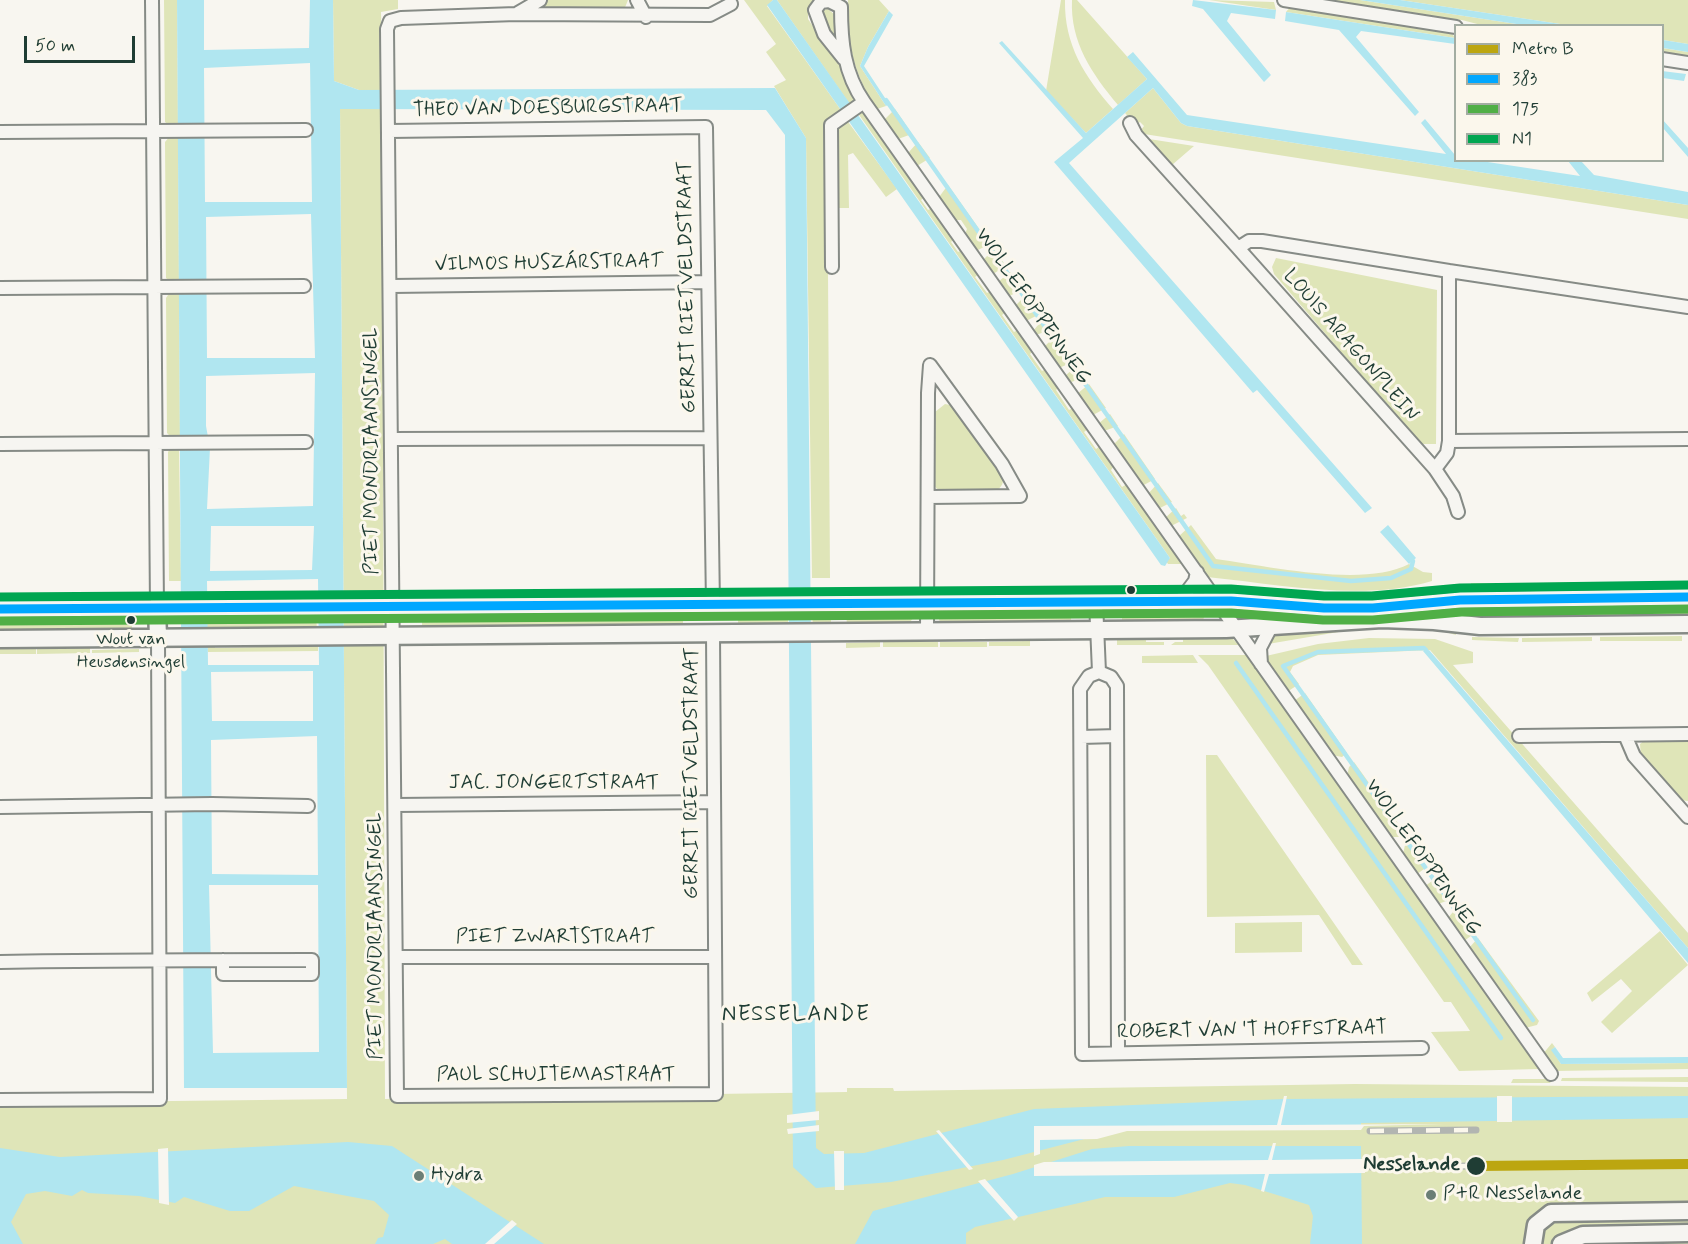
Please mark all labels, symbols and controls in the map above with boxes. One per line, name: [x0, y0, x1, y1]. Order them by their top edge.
scale bar: [27, 24, 138, 62]
legend: [1454, 24, 1664, 162]
text: 50 m: [35, 34, 75, 58]
text: Metro B: [1512, 37, 1574, 61]
text: 383: [1512, 67, 1537, 91]
street label: THEO VAN DOESBURGSTRAAT: [413, 95, 683, 123]
text: 175: [1512, 97, 1539, 121]
text: N1: [1512, 127, 1532, 151]
street label: GERRIT RIETVELDSTRAAT: [674, 160, 702, 414]
street label: WOLLEFOPPENWEG: [969, 224, 1095, 390]
street label: VILMOS HUSZÁRSTRAAT: [435, 250, 663, 278]
street label: LOUIS ARAGONPLEIN: [1277, 265, 1423, 427]
street label: PIET MONDRIAANSINGEL: [361, 327, 385, 575]
unlabelled marker: [1125, 584, 1137, 596]
marker: Wout van Heusdensingel: [125, 614, 137, 626]
place label: Wout van Heusdensingel: [77, 629, 185, 672]
street label: GERRIT RIETVELDSTRAAT: [681, 647, 705, 899]
street label: JAC. JONGERTSTRAAT: [449, 772, 659, 796]
street label: WOLLEFOPPENWEG: [1359, 775, 1485, 941]
street label: PIET MONDRIAANSINGEL: [365, 812, 389, 1060]
street label: PIET ZWARTSTRAAT: [456, 926, 654, 950]
district label: NESSELANDE: [719, 1002, 873, 1028]
street label: ROBERT VAN 'T HOFFSTRAAT: [1117, 1017, 1387, 1045]
street label: PAUL SCHUITEMASTRAAT: [437, 1064, 675, 1088]
place label: Nesselande: [1363, 1154, 1460, 1178]
marker: Nesselande: [1465, 1155, 1487, 1177]
place label: Hydra: [431, 1164, 483, 1188]
marker: Hydra: [412, 1169, 426, 1183]
place label: P+R Nesselande: [1443, 1183, 1582, 1207]
marker: P+R Nesselande: [1424, 1188, 1438, 1202]

